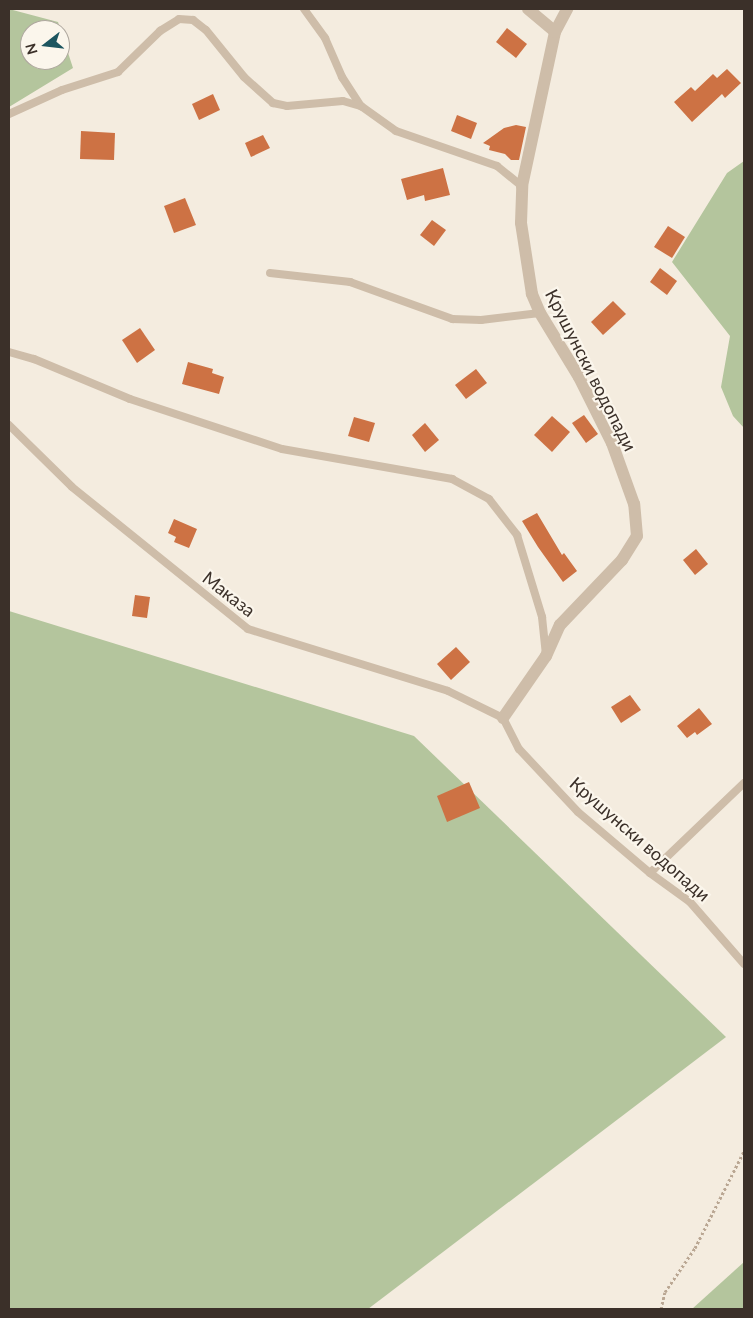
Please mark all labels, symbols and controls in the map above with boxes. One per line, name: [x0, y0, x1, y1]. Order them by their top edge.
north arrow: [20, 20, 70, 70]
text: N: [21, 41, 41, 57]
street label: Крушунски водопади: [541, 285, 641, 455]
street label: Маказа: [198, 567, 260, 621]
street label: Крушунски водопади: [565, 772, 715, 906]

